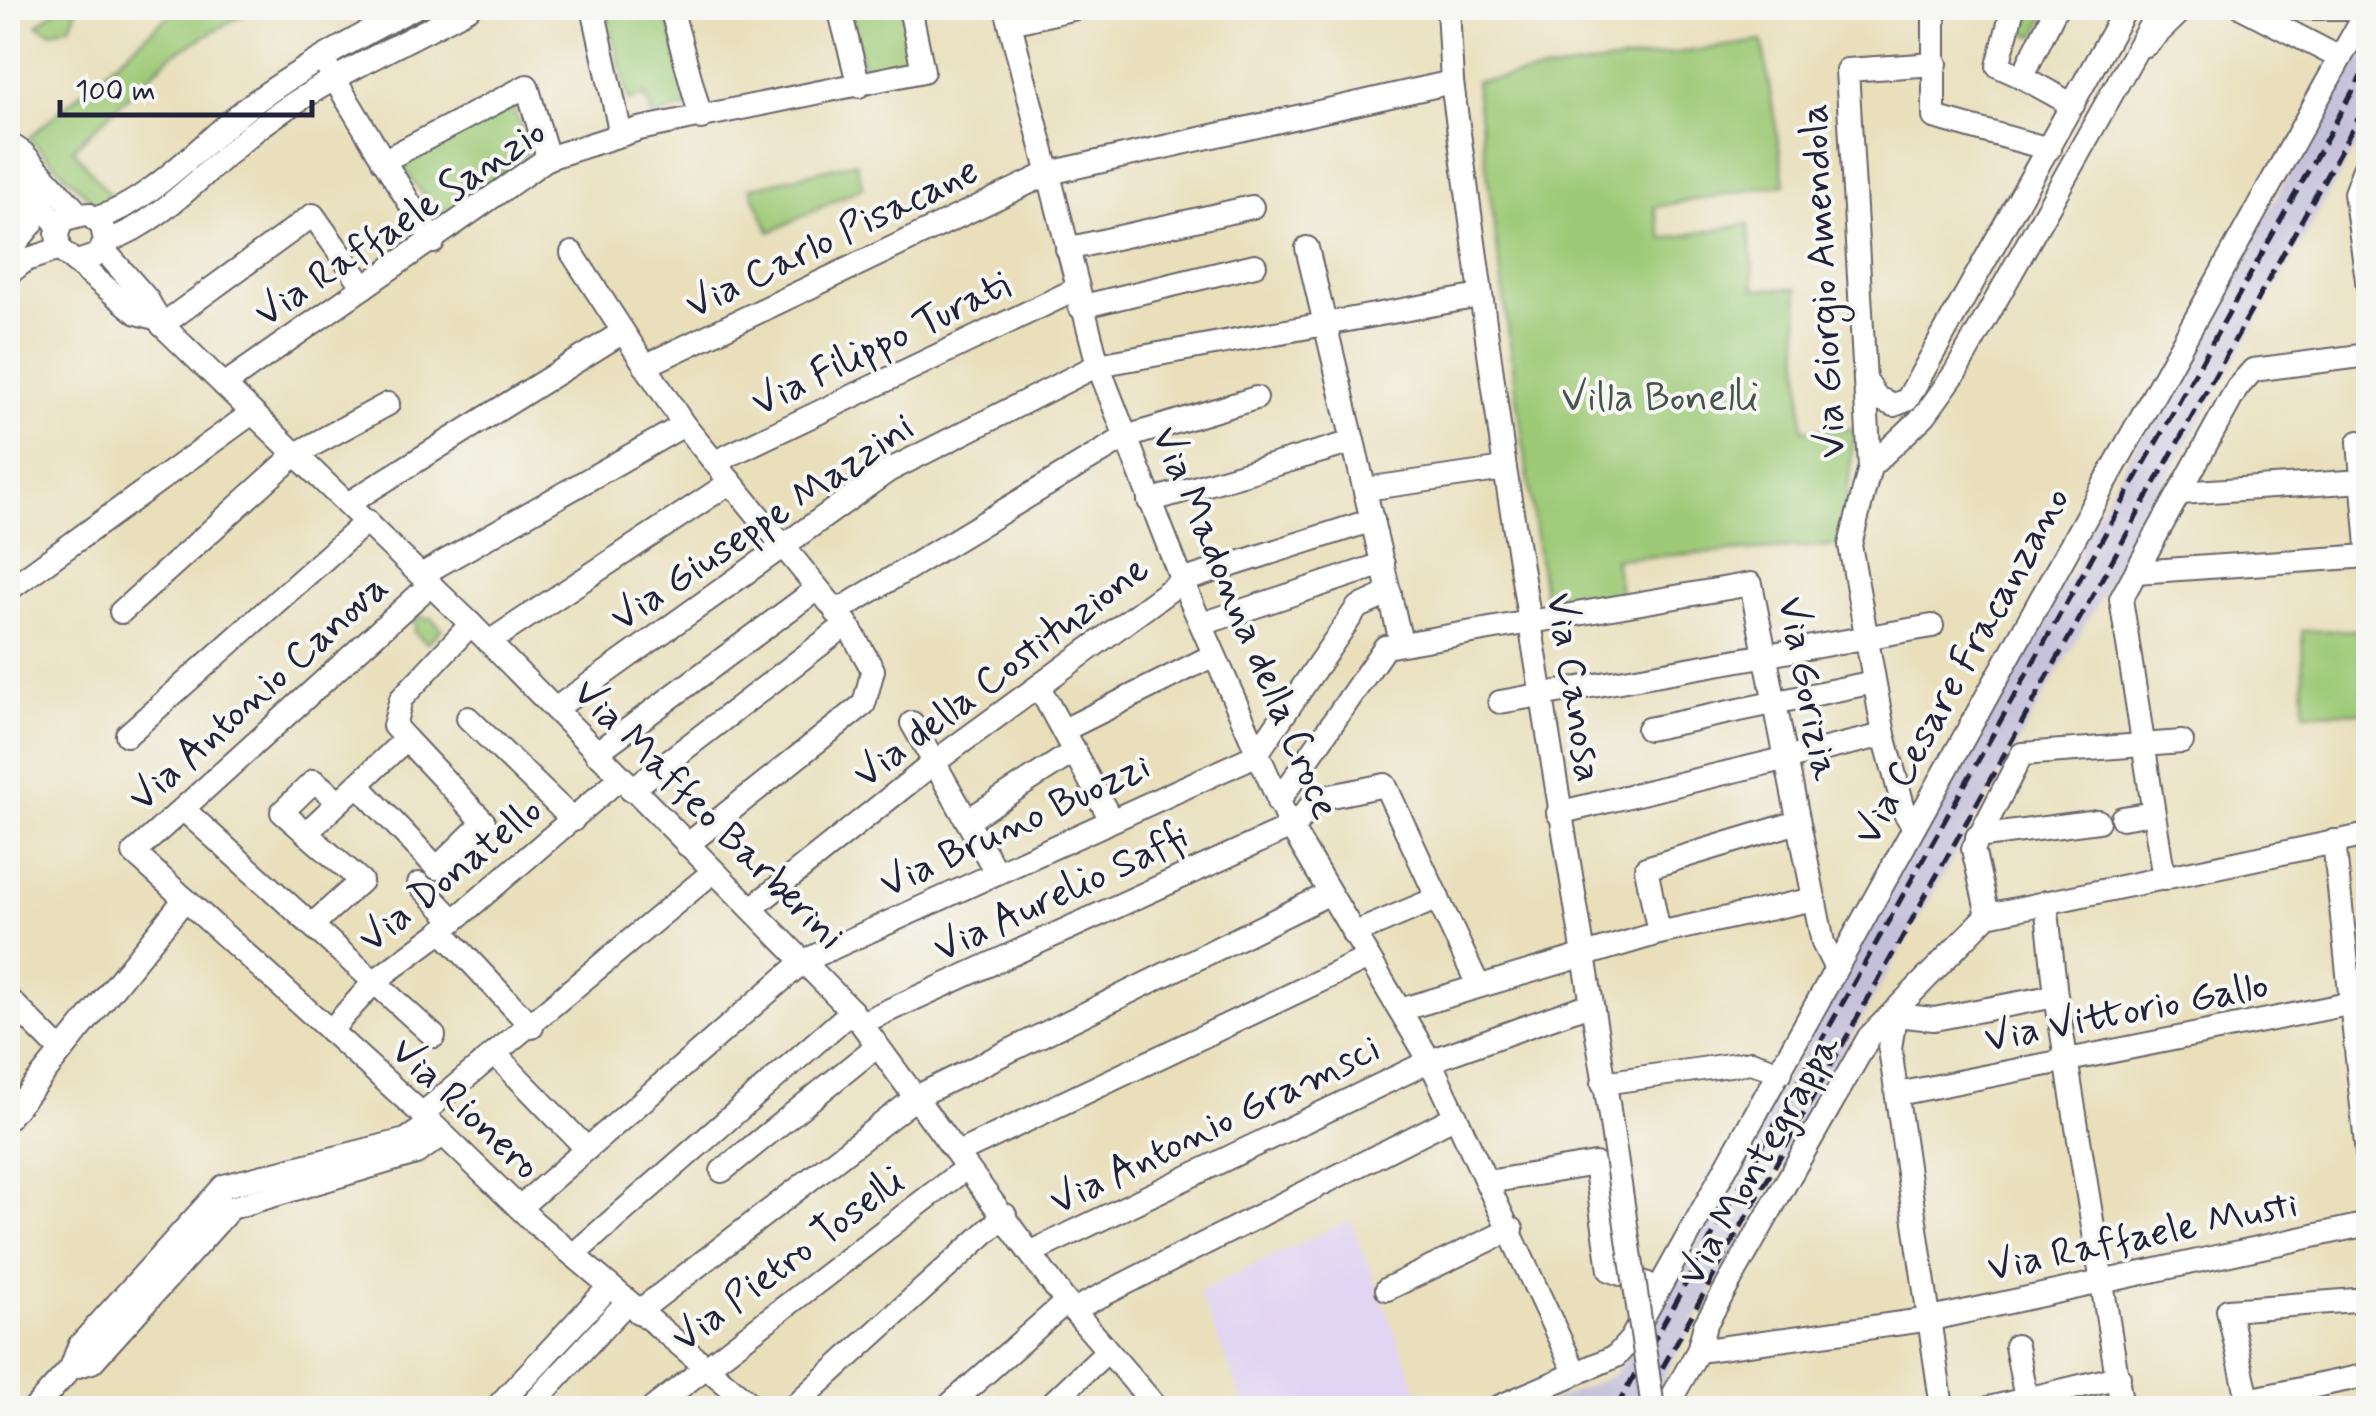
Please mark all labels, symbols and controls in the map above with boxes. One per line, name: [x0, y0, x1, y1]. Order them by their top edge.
scale bar: [60, 55, 312, 117]
text: 100 m: [75, 72, 156, 111]
street label: Via Giorgio Amendola: [1789, 102, 1862, 460]
street label: Via Raffaele Sanzio: [245, 107, 556, 340]
street label: Via Carlo Pisacane: [677, 145, 987, 332]
street label: Via Filippo Turati: [743, 260, 1019, 430]
park label: Villa Bonelli: [1561, 373, 1759, 425]
street label: Via Giuseppe Mazzini: [601, 402, 925, 644]
street label: Via Madonna della Croce: [1138, 419, 1351, 827]
street label: Via Cesare Fracanzano: [1842, 478, 2083, 855]
street label: Via della Costituzione: [843, 544, 1160, 801]
street label: Via Antonio Canova: [118, 563, 400, 824]
street label: Via Canosa: [1532, 589, 1614, 786]
street label: Via Gorizia: [1764, 592, 1851, 786]
street label: Via Maffeo Barberini: [561, 668, 855, 962]
street label: Via Bruno Buozzi: [872, 740, 1159, 911]
street label: Via Donatello: [348, 785, 553, 965]
street label: Via Aurelio Saffi: [925, 812, 1197, 975]
street label: Via Vittorio Gallo: [1980, 960, 2273, 1066]
street label: Via Antonio Gramsci: [1041, 1023, 1389, 1228]
street label: Via Montegrappa: [1666, 1024, 1853, 1296]
street label: Via Rionero: [379, 1026, 551, 1192]
street label: Via Pietro Toselli: [662, 1156, 916, 1365]
street label: Via Raffaele Musti: [1983, 1179, 2303, 1295]

